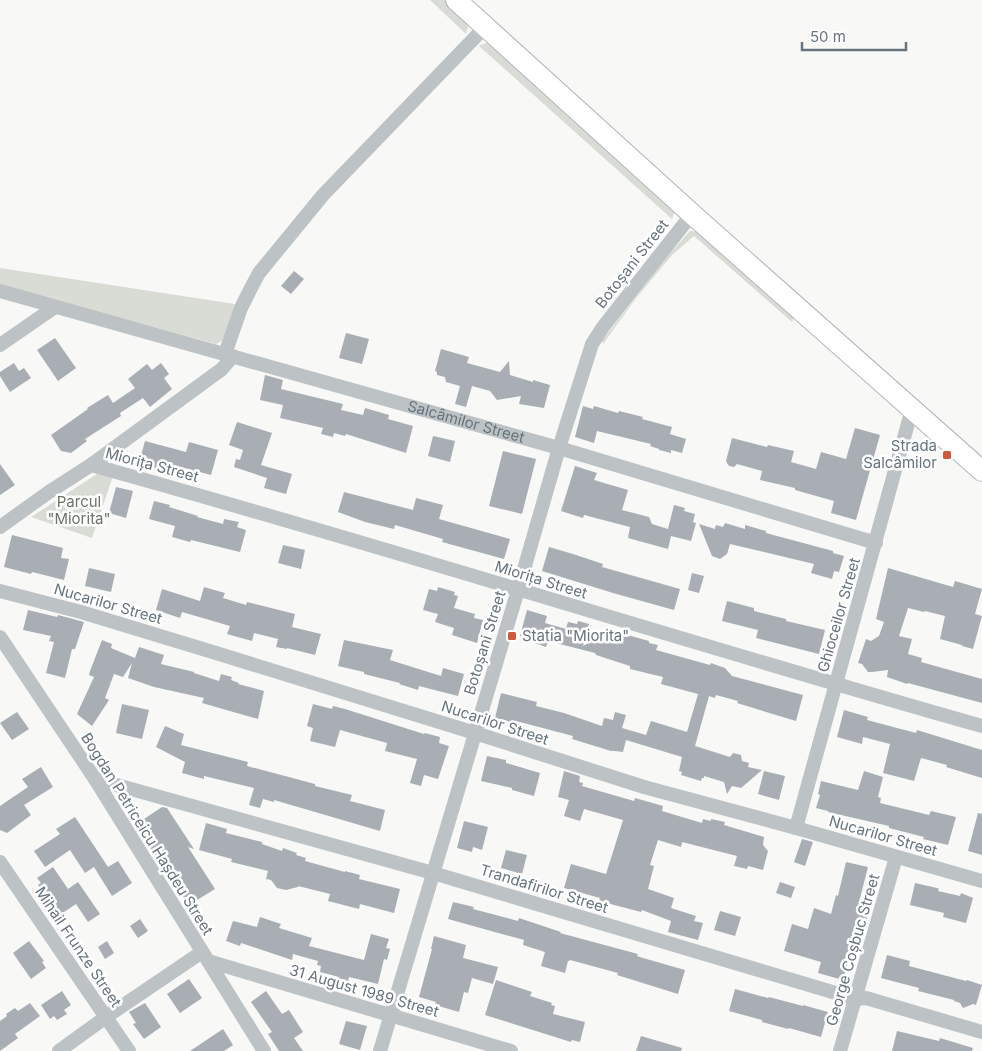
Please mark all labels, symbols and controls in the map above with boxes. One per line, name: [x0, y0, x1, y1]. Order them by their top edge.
scale bar: [802, 20, 906, 52]
text: 50 m: [810, 27, 846, 46]
street label: Botoșani Street: [591, 215, 672, 312]
street label: Salcâmilor Street: [406, 396, 527, 447]
place label: Strada Salcâmilor: [863, 436, 937, 472]
street label: Miorița Street: [103, 443, 201, 486]
marker: Strada Salcâmilor: [941, 449, 953, 461]
park label: Parcul "Miorita": [47, 492, 111, 528]
street label: Ghioceilor Street: [813, 555, 864, 674]
street label: Miorița Street: [493, 556, 590, 603]
street label: Nucarilor Street: [52, 579, 164, 628]
street label: Botoșani Street: [460, 588, 509, 697]
place label: Statia "Miorita": [522, 626, 629, 645]
marker: Statia "Miorita": [506, 630, 518, 642]
street label: Nucarilor Street: [439, 696, 551, 749]
street label: Bogdan Petriceicu Hașdeu Street: [77, 729, 218, 938]
street label: Nucarilor Street: [827, 811, 939, 860]
street label: Trandafirilor Street: [478, 860, 611, 917]
street label: George Coșbuc Street: [822, 871, 883, 1028]
street label: Mihail Frunze Street: [31, 883, 126, 1011]
street label: 31 August 1989 Street: [287, 960, 441, 1021]

